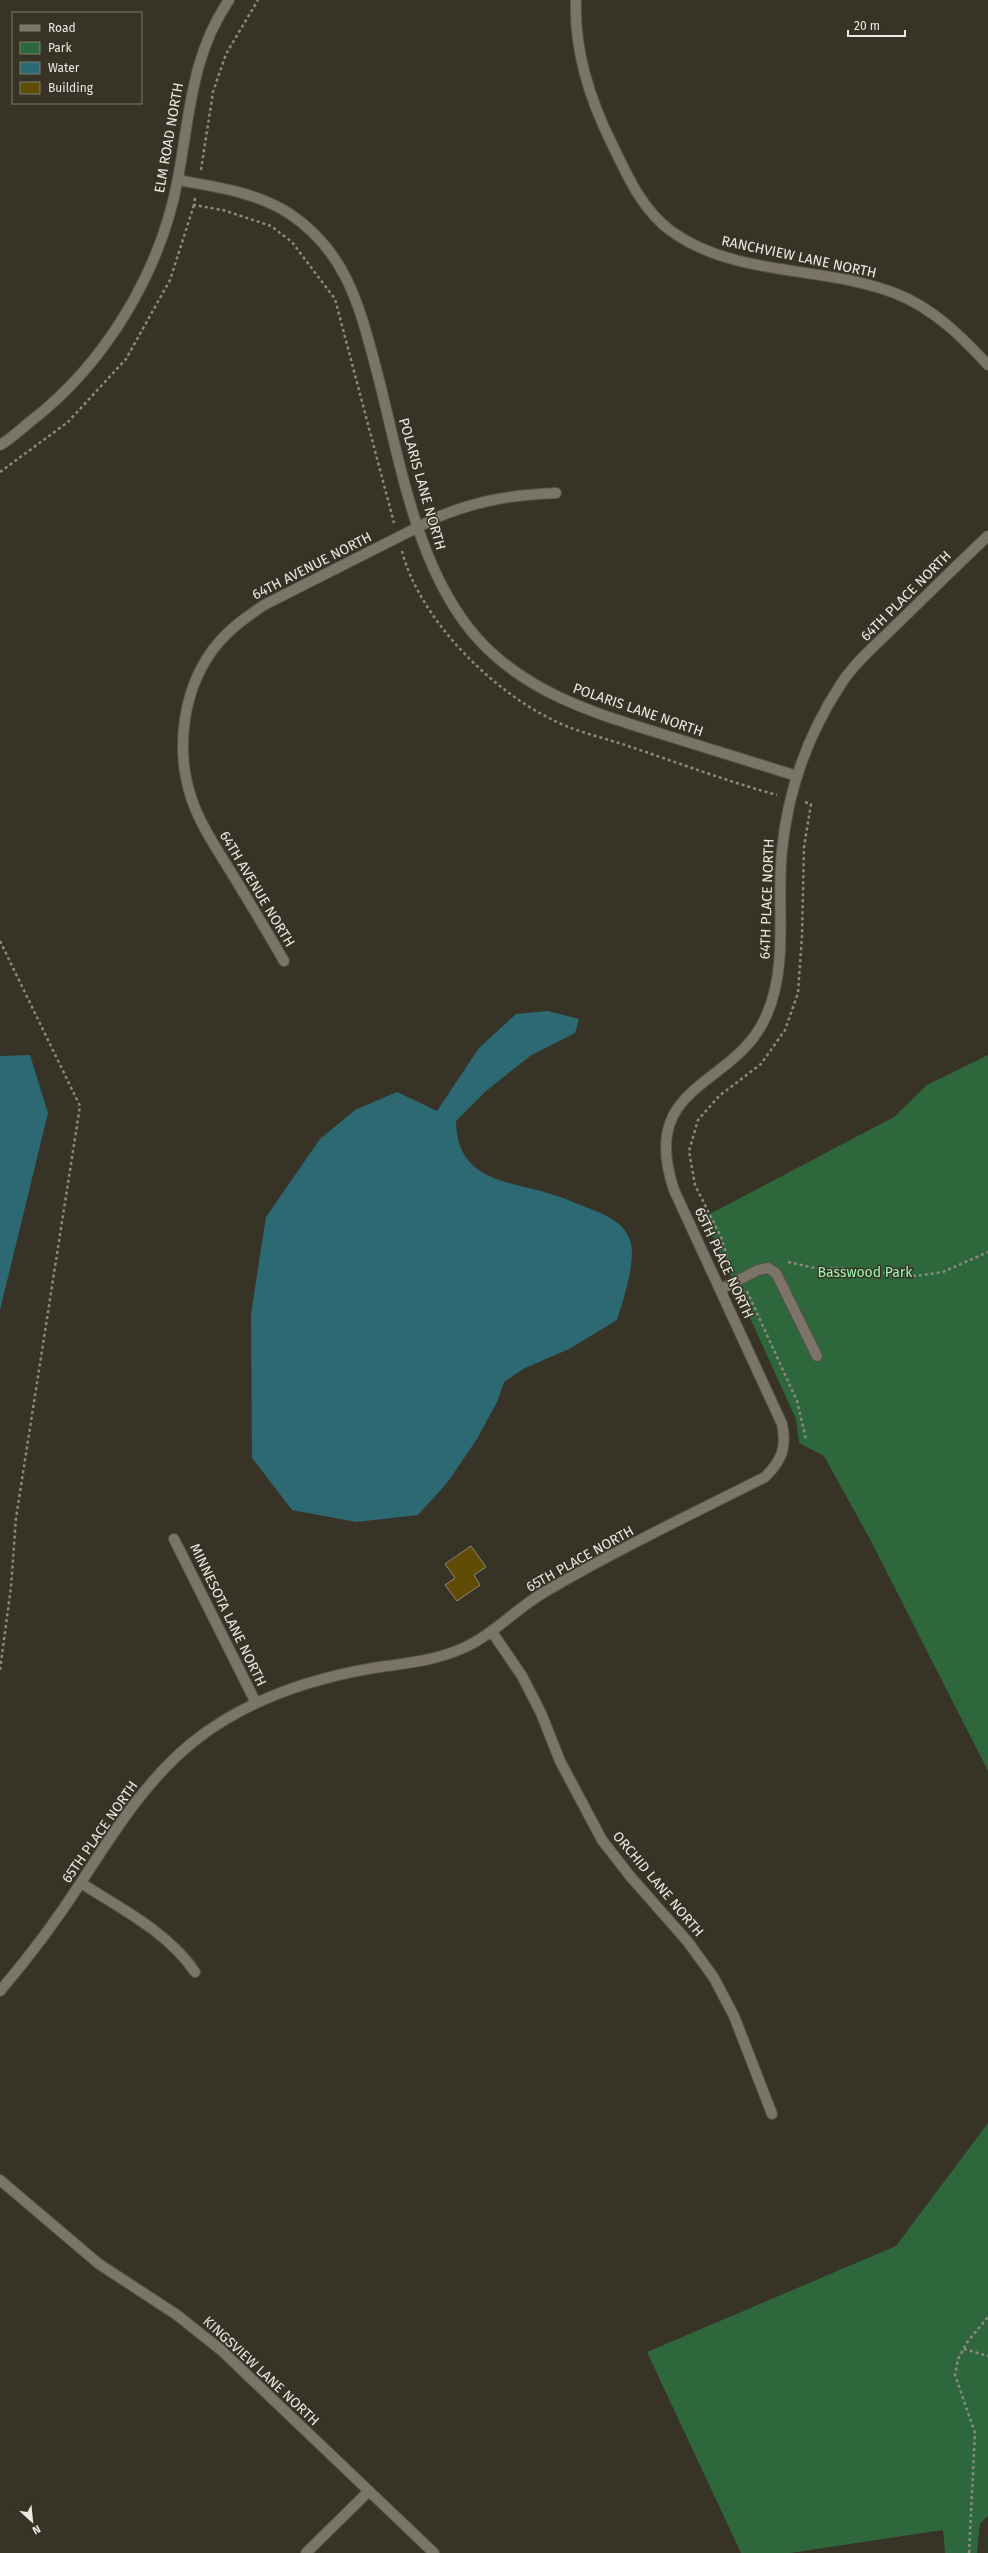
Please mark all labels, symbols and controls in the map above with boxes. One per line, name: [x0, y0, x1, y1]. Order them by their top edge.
legend: [12, 12, 142, 104]
scale bar: [848, 12, 905, 38]
text: 20 m: [854, 19, 880, 33]
text: Road: [48, 21, 76, 35]
text: Park: [48, 41, 72, 55]
text: Water: [48, 61, 80, 75]
text: Building: [48, 81, 94, 95]
street label: ELM ROAD NORTH: [151, 81, 187, 195]
street label: RANCHVIEW LANE NORTH: [720, 232, 878, 282]
street label: POLARIS LANE NORTH: [395, 416, 449, 552]
street label: 64TH AVENUE NORTH: [249, 528, 375, 604]
street label: 64TH PLACE NORTH: [857, 547, 955, 645]
street label: POLARIS LANE NORTH: [571, 680, 705, 740]
street label: 64TH AVENUE NORTH: [216, 828, 298, 950]
street label: 64TH PLACE NORTH: [756, 838, 778, 960]
street label: 65TH PLACE NORTH: [691, 1205, 757, 1321]
park label: Basswood Park: [818, 1264, 913, 1281]
street label: 65TH PLACE NORTH: [523, 1522, 637, 1596]
street label: MINNESOTA LANE NORTH: [186, 1541, 270, 1689]
street label: 65TH PLACE NORTH: [58, 1778, 142, 1886]
street label: ORCHID LANE NORTH: [609, 1828, 707, 1940]
street label: KINGSVIEW LANE NORTH: [199, 2313, 323, 2429]
north arrow: [12, 2501, 52, 2541]
text: N: [30, 2522, 43, 2537]

